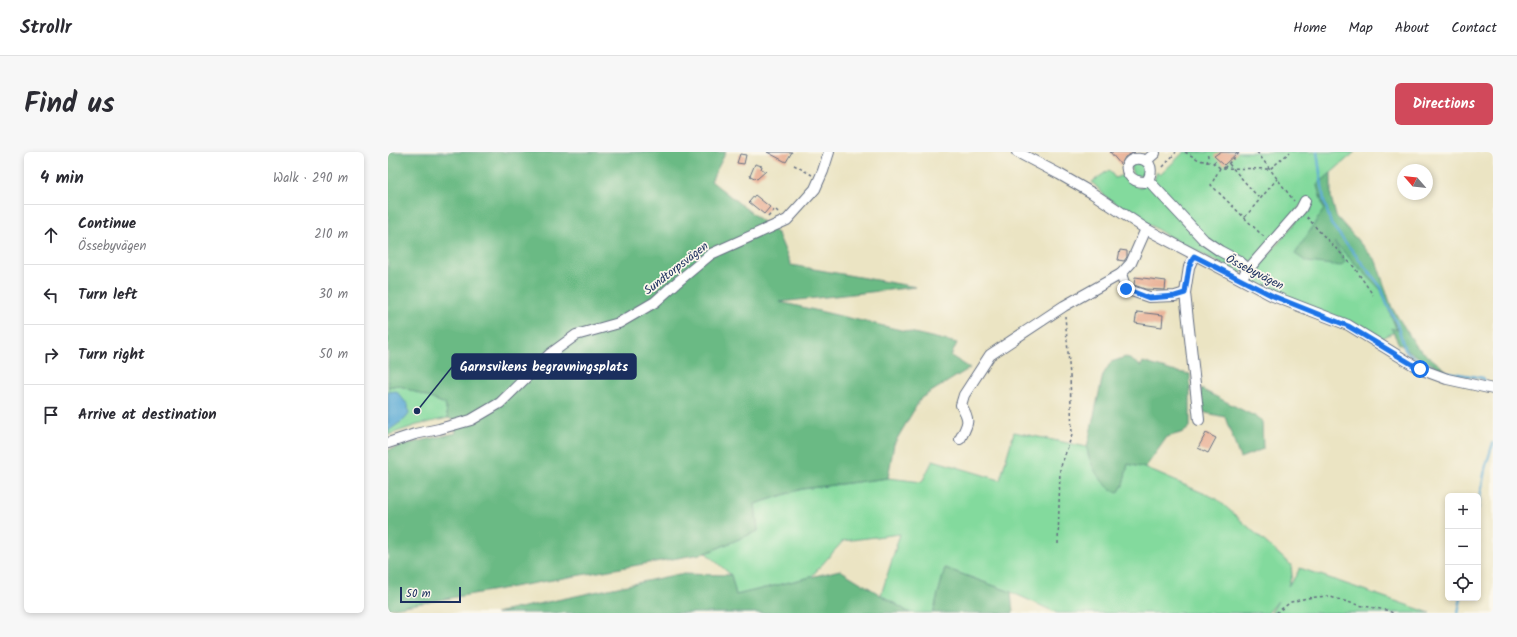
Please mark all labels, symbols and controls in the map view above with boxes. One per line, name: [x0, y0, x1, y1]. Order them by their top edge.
text: Strollr: [20, 13, 72, 43]
text: Home: [1293, 17, 1327, 39]
text: Map: [1349, 17, 1373, 39]
text: About: [1395, 17, 1429, 39]
text: Contact: [1451, 17, 1497, 39]
text: Find us: [24, 82, 115, 127]
button: Directions: [1395, 83, 1493, 125]
north arrow: [1397, 164, 1433, 200]
text: 4 min: [40, 165, 84, 192]
text: Walk · 290 m: [273, 168, 348, 189]
text: Continue: [78, 212, 136, 236]
icon: ahead: [40, 224, 62, 246]
text: 210 m: [314, 224, 348, 245]
text: Össebyvägen: [78, 236, 146, 257]
street label: Sundtorpsvägen: [640, 237, 713, 300]
street label: Össebyvägen: [1222, 250, 1287, 295]
route end: [1117, 280, 1135, 298]
text: Turn left: [78, 283, 138, 307]
icon: left: [40, 284, 62, 306]
text: 30 m: [319, 284, 348, 305]
text: Turn right: [78, 343, 145, 367]
icon: right: [40, 344, 62, 366]
text: 50 m: [319, 344, 348, 365]
callout: Garnsvikens begravningsplats: [452, 354, 636, 379]
text: Garnsvikens begravningsplats: [460, 357, 628, 378]
route start: [1411, 360, 1429, 378]
text: Arrive at destination: [78, 403, 217, 427]
icon: arrive: [40, 404, 62, 426]
map controls: [1445, 493, 1481, 601]
button: +: [1445, 493, 1481, 529]
button: −: [1445, 529, 1481, 565]
button: locate: [1445, 565, 1481, 601]
scale bar: [400, 585, 461, 604]
text: 50 m: [406, 585, 431, 603]

